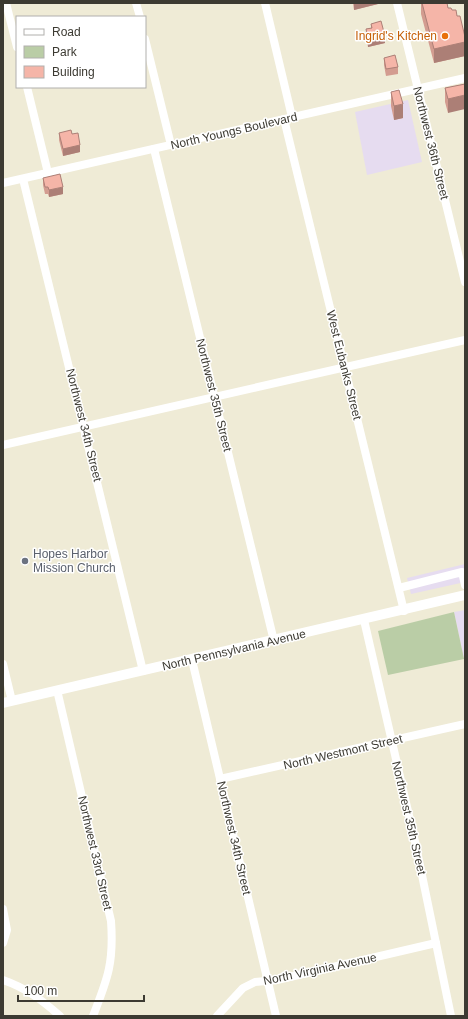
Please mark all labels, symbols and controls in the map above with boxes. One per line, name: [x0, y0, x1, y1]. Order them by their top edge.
legend: [16, 16, 146, 88]
text: Road: [52, 25, 81, 39]
place label: Ingrid's Kitchen: [355, 29, 437, 43]
marker: Ingrid's Kitchen: [440, 31, 450, 41]
text: Park: [52, 45, 78, 59]
text: Building: [52, 65, 95, 79]
street label: Northwest 36th Street: [410, 85, 452, 202]
street label: North Youngs Boulevard: [169, 110, 299, 152]
street label: West Eubanks Street: [324, 309, 365, 422]
street label: Northwest 35th Street: [193, 337, 235, 454]
street label: Northwest 34th Street: [63, 367, 105, 484]
place label: Hopes Harbor Mission Church: [33, 547, 116, 575]
marker: Hopes Harbor Mission Church: [20, 556, 30, 566]
street label: North Pennsylvania Avenue: [161, 627, 308, 673]
street label: North Westmont Street: [282, 731, 405, 773]
street label: Northwest 35th Street: [389, 760, 429, 877]
street label: Northwest 34th Street: [214, 780, 254, 897]
street label: Northwest 33rd Street: [75, 795, 115, 912]
street label: North Virginia Avenue: [262, 950, 378, 988]
scale bar: [18, 977, 144, 1003]
text: 100 m: [24, 984, 57, 998]

